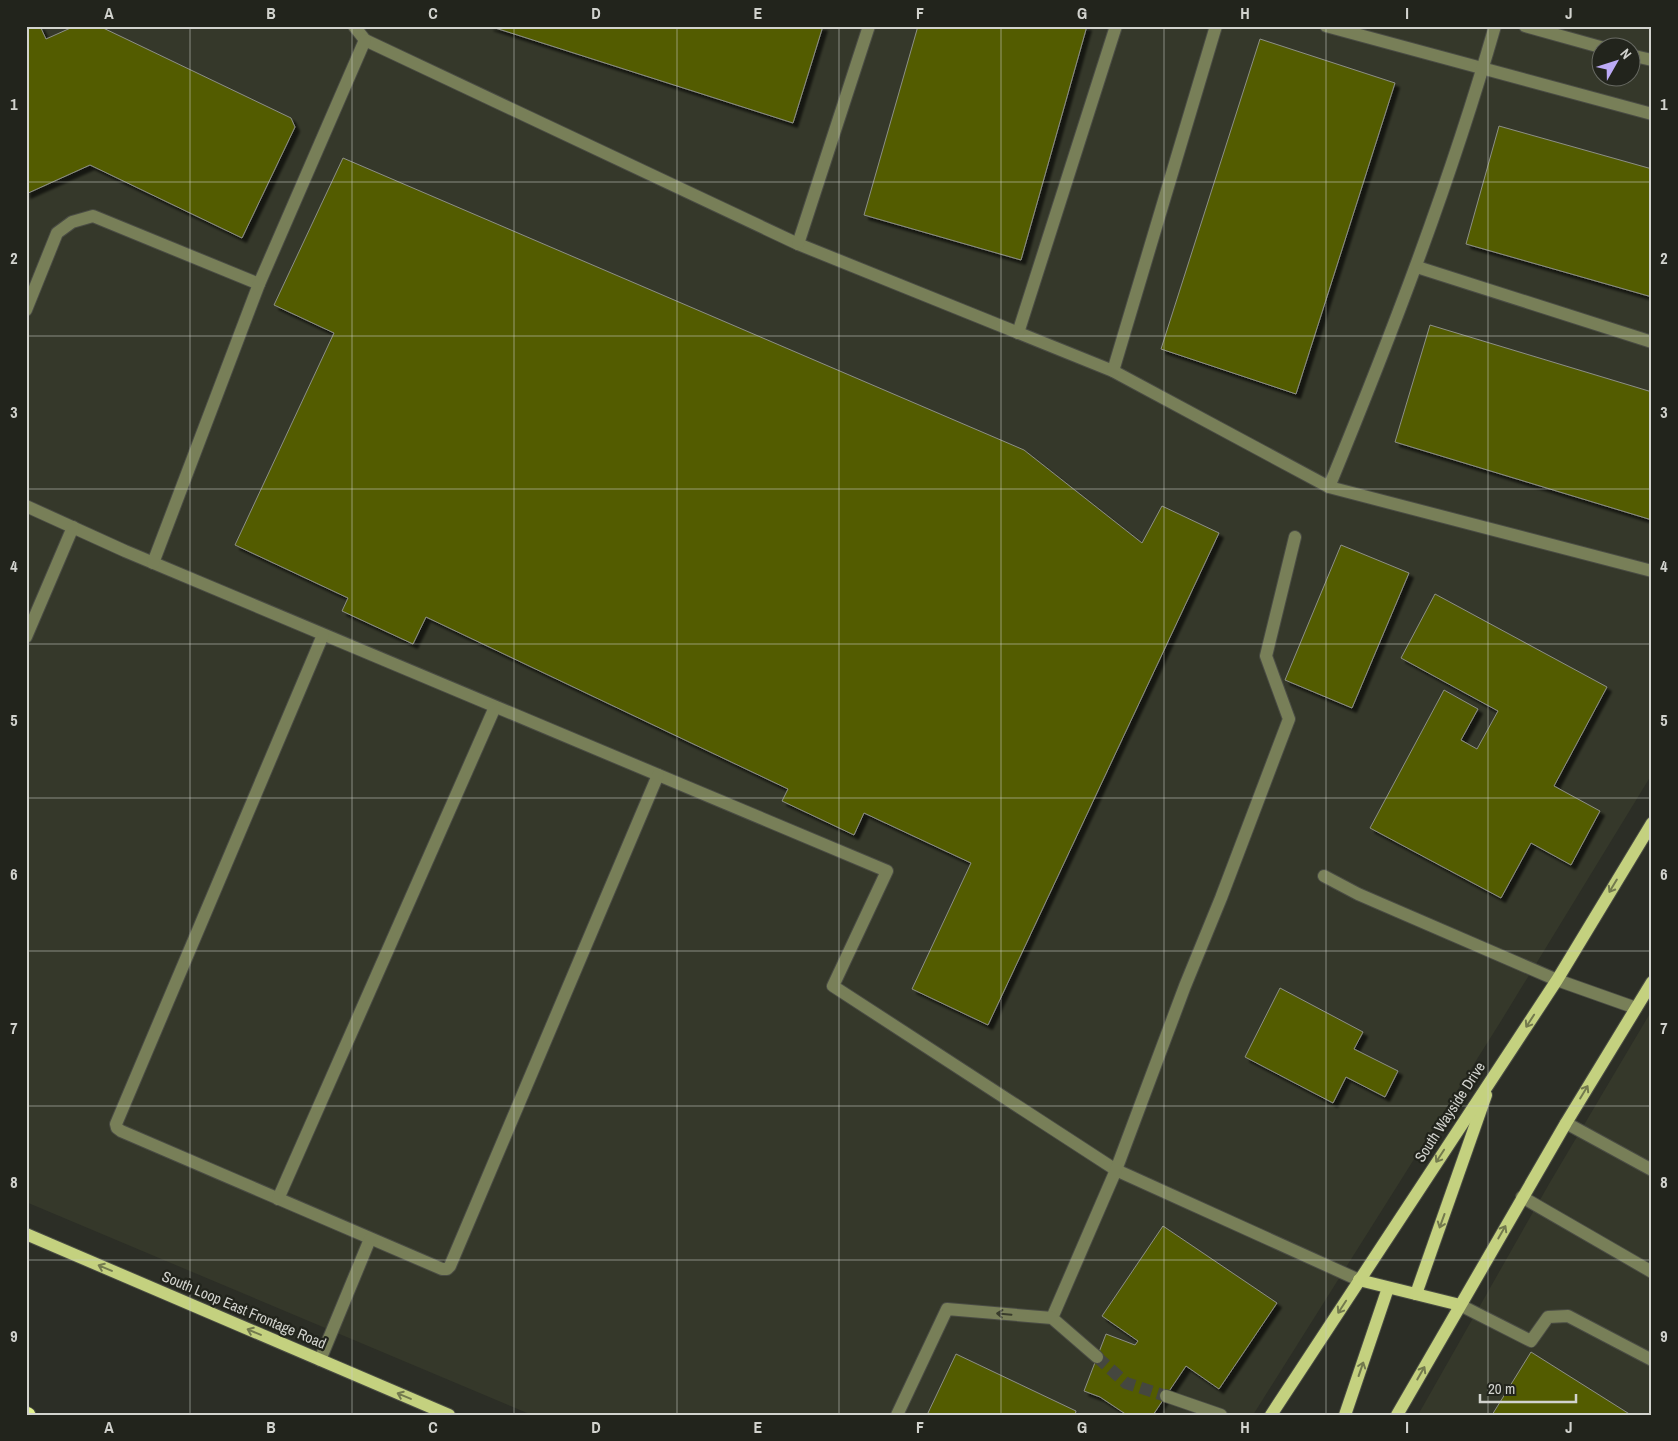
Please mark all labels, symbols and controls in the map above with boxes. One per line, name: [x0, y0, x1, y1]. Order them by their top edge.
text: A: [104, 2, 114, 24]
text: B: [266, 2, 276, 24]
text: C: [428, 2, 438, 24]
text: D: [591, 2, 601, 24]
text: E: [754, 2, 763, 24]
text: F: [916, 2, 924, 24]
text: G: [1077, 2, 1087, 24]
text: H: [1240, 2, 1250, 24]
text: I: [1405, 2, 1409, 24]
text: J: [1565, 2, 1573, 24]
north arrow: [1590, 38, 1640, 88]
text: N: [1616, 45, 1636, 63]
text: 1: [10, 93, 18, 115]
text: 1: [1660, 93, 1668, 115]
text: 2: [10, 247, 18, 269]
text: 2: [1660, 247, 1668, 269]
text: 3: [10, 401, 18, 423]
text: 3: [1660, 401, 1668, 423]
text: 4: [10, 555, 18, 577]
text: 4: [1660, 555, 1668, 577]
text: 5: [10, 709, 18, 731]
text: 5: [1660, 709, 1668, 731]
text: 6: [10, 863, 18, 885]
text: 6: [1660, 863, 1668, 885]
one-way arrow: [1608, 879, 1618, 893]
one-way arrow: [1525, 1013, 1535, 1027]
text: 7: [10, 1017, 18, 1039]
text: 7: [1660, 1017, 1668, 1039]
street label: South Wayside Drive: [1409, 1057, 1490, 1166]
one-way arrow: [1580, 1085, 1590, 1099]
one-way arrow: [1435, 1149, 1445, 1163]
text: 8: [10, 1171, 18, 1193]
text: 8: [1660, 1171, 1668, 1193]
one-way arrow: [1437, 1213, 1446, 1228]
one-way arrow: [1498, 1225, 1508, 1239]
one-way arrow: [98, 1263, 113, 1273]
street label: South Loop East Frontage Road: [159, 1265, 330, 1354]
one-way arrow: [1336, 1300, 1347, 1314]
one-way arrow: [996, 1309, 1012, 1318]
text: 9: [10, 1325, 18, 1347]
text: 9: [1660, 1325, 1668, 1347]
one-way arrow: [247, 1327, 262, 1336]
one-way arrow: [1357, 1361, 1366, 1377]
one-way arrow: [1416, 1365, 1426, 1380]
scale bar: [1480, 1371, 1577, 1403]
text: 20 m: [1488, 1378, 1515, 1399]
one-way arrow: [397, 1390, 412, 1400]
text: A: [104, 1416, 114, 1438]
text: B: [266, 1416, 276, 1438]
text: C: [428, 1416, 438, 1438]
text: D: [591, 1416, 601, 1438]
text: E: [754, 1416, 763, 1438]
text: F: [916, 1416, 924, 1438]
text: G: [1077, 1416, 1087, 1438]
text: H: [1240, 1416, 1250, 1438]
text: I: [1405, 1416, 1409, 1438]
text: J: [1565, 1416, 1573, 1438]

